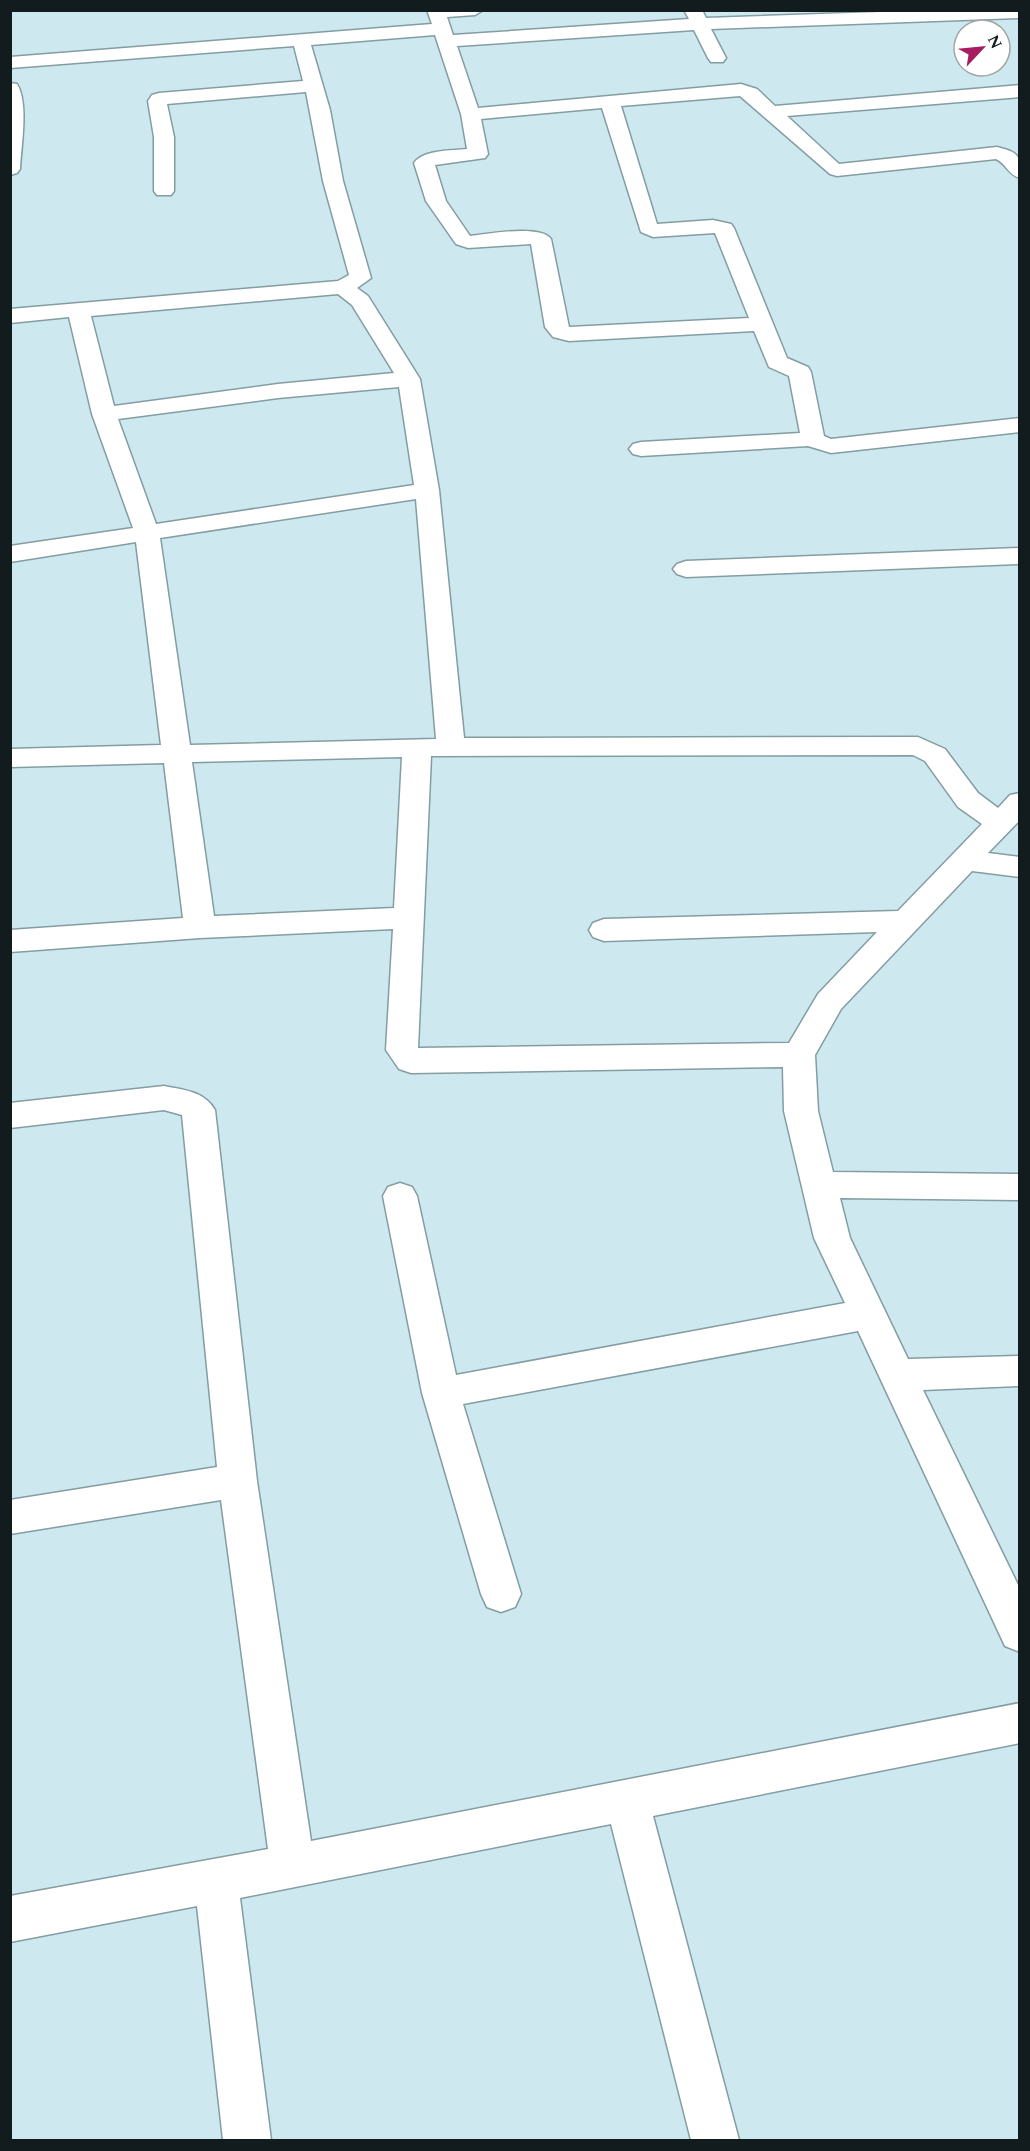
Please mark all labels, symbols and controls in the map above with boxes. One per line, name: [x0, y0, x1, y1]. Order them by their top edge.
north arrow: [952, 18, 1012, 78]
text: N: [981, 31, 1008, 53]

